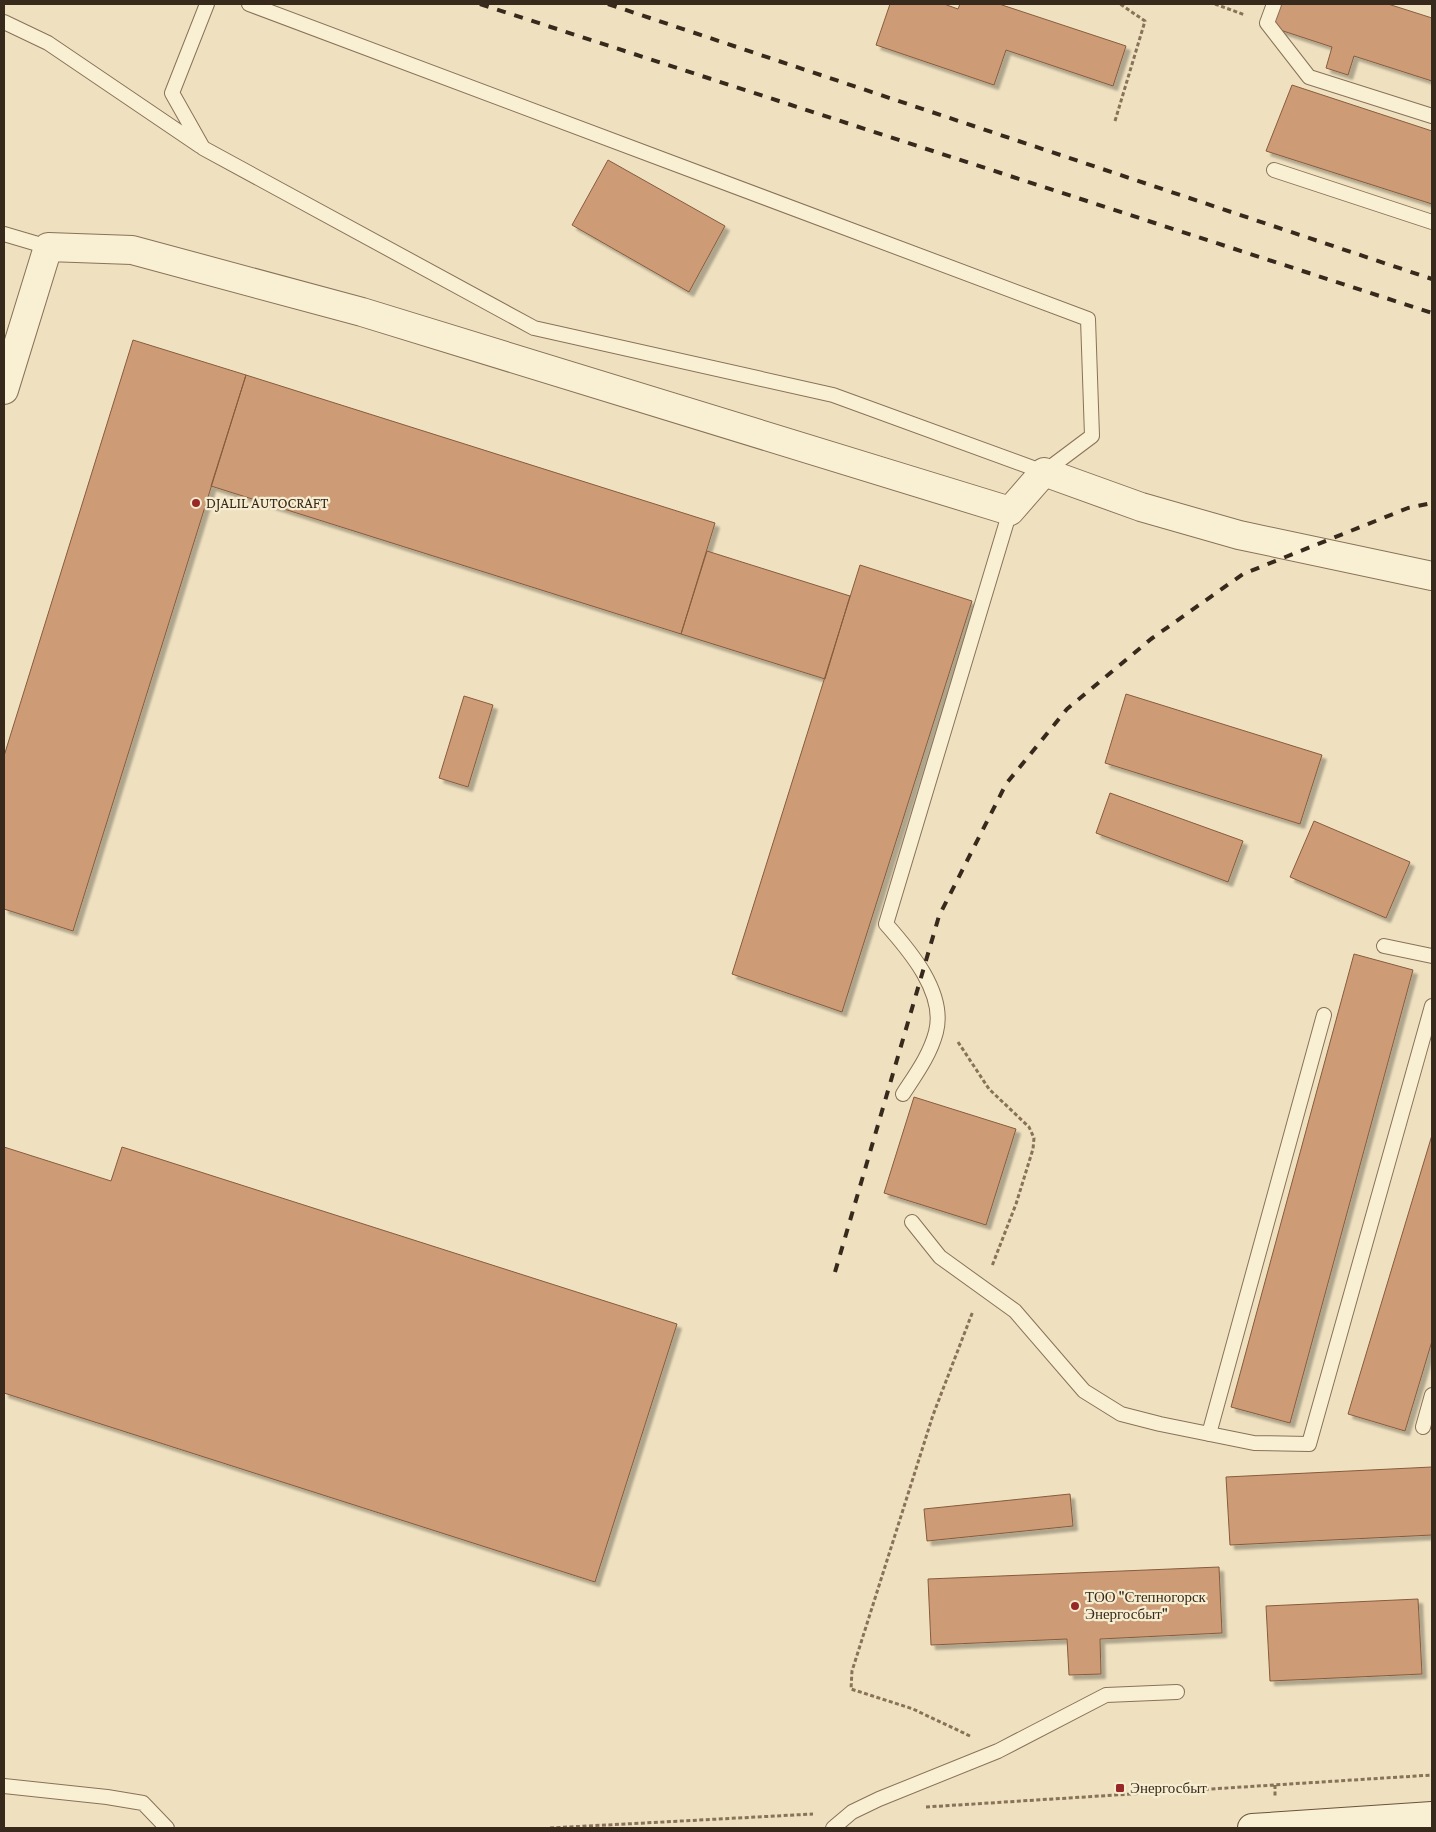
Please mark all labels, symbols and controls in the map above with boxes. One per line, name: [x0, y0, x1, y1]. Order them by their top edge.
place label: DJALIL AUTOCRAFT: [206, 495, 328, 512]
marker: DJALIL AUTOCRAFT: [190, 497, 202, 509]
place label: ТОО "Степногорск Энергосбыт": [1085, 1589, 1207, 1622]
marker: ТОО "Степногорск Энергосбыт": [1069, 1600, 1081, 1612]
place label: Энергосбыт: [1130, 1780, 1207, 1796]
marker: Энергосбыт: [1114, 1782, 1126, 1794]

